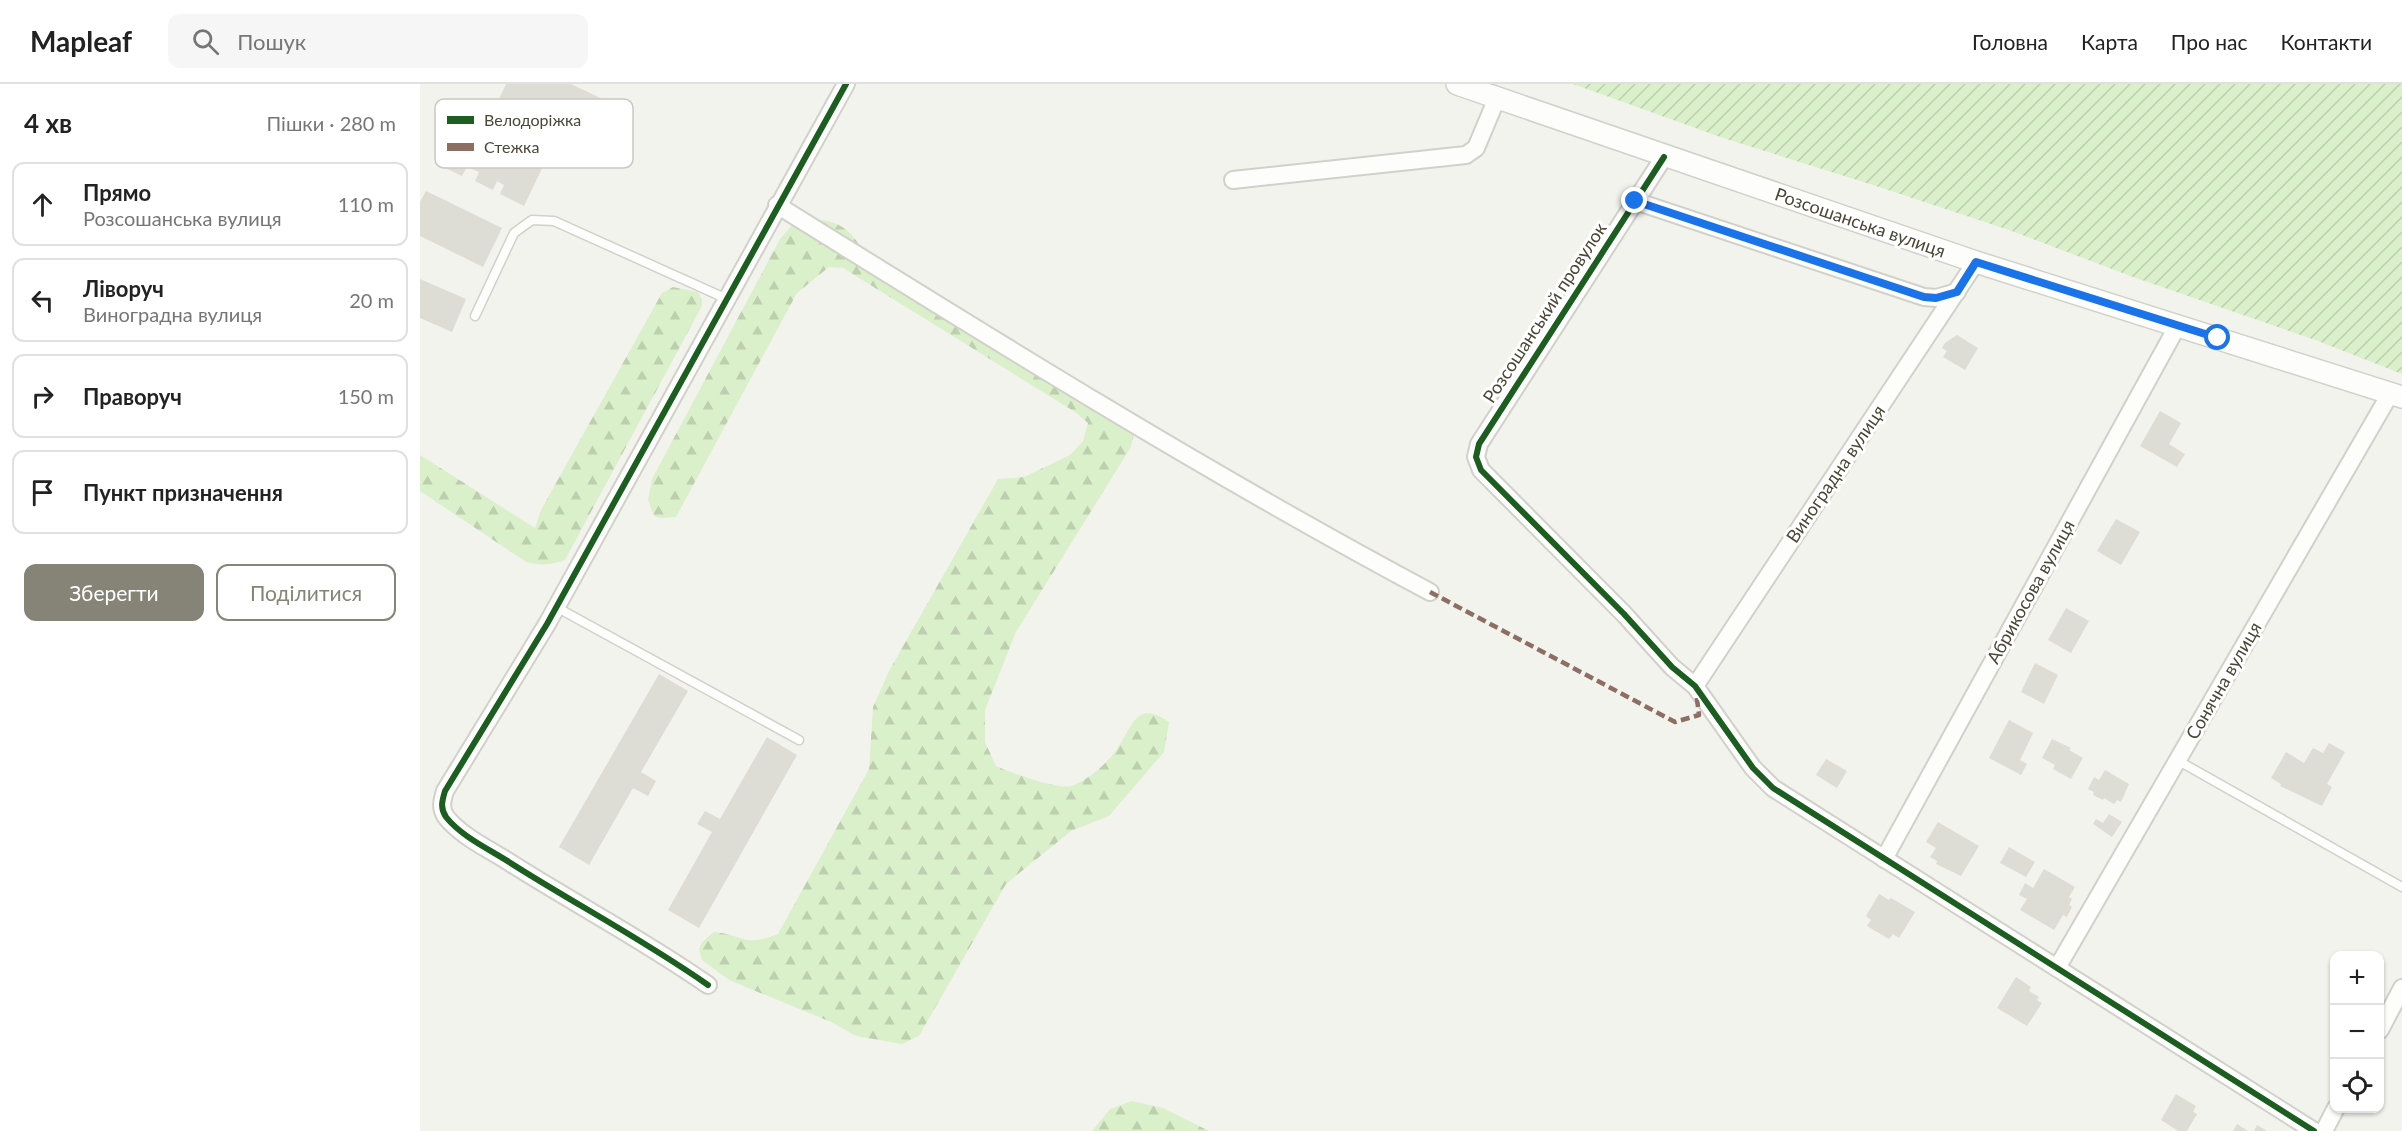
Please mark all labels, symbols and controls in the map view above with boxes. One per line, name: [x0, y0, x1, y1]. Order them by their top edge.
search box: [168, 14, 588, 68]
text: Mapleaf: [30, 24, 132, 58]
icon: search: [189, 25, 222, 58]
text: Пошук: [237, 28, 306, 55]
text: Головна: [1972, 29, 2048, 54]
text: Карта: [2081, 29, 2138, 54]
text: Про нас: [2171, 29, 2247, 54]
text: Контакти: [2280, 29, 2372, 54]
legend: [435, 99, 633, 168]
text: 4 хв: [24, 107, 72, 139]
text: Велодоріжка: [484, 110, 581, 129]
text: Пішки · 280 m: [267, 111, 396, 135]
text: Стежка: [484, 137, 539, 156]
text: Прямо: [83, 179, 151, 206]
street label: Розсошанська вулиця: [1772, 183, 1948, 262]
route end: [1621, 187, 1647, 213]
icon: ahead: [26, 188, 59, 221]
text: 110 m: [338, 192, 394, 216]
text: Розсошанська вулиця: [83, 206, 282, 230]
street label: Розсошанський провулок: [1478, 218, 1611, 407]
text: Ліворуч: [83, 275, 164, 302]
icon: left: [26, 284, 59, 317]
text: 20 m: [349, 288, 394, 312]
text: Виноградна вулиця: [83, 302, 262, 326]
route start: [2204, 324, 2230, 350]
icon: right: [26, 380, 59, 413]
text: Праворуч: [83, 383, 182, 410]
text: 150 m: [338, 384, 394, 408]
street label: Виноградна вулиця: [1781, 400, 1889, 546]
icon: arrive: [26, 476, 59, 509]
text: Пункт призначення: [83, 479, 283, 506]
street label: Абрикосова вулиця: [1982, 516, 2079, 667]
button: Зберегти: [24, 564, 204, 621]
button: Поділитися: [216, 564, 396, 621]
street label: Сонячна вулиця: [2181, 618, 2266, 743]
map controls: [2330, 951, 2384, 1113]
button: +: [2330, 951, 2384, 1005]
button: −: [2330, 1005, 2384, 1059]
button: locate: [2330, 1059, 2384, 1113]

